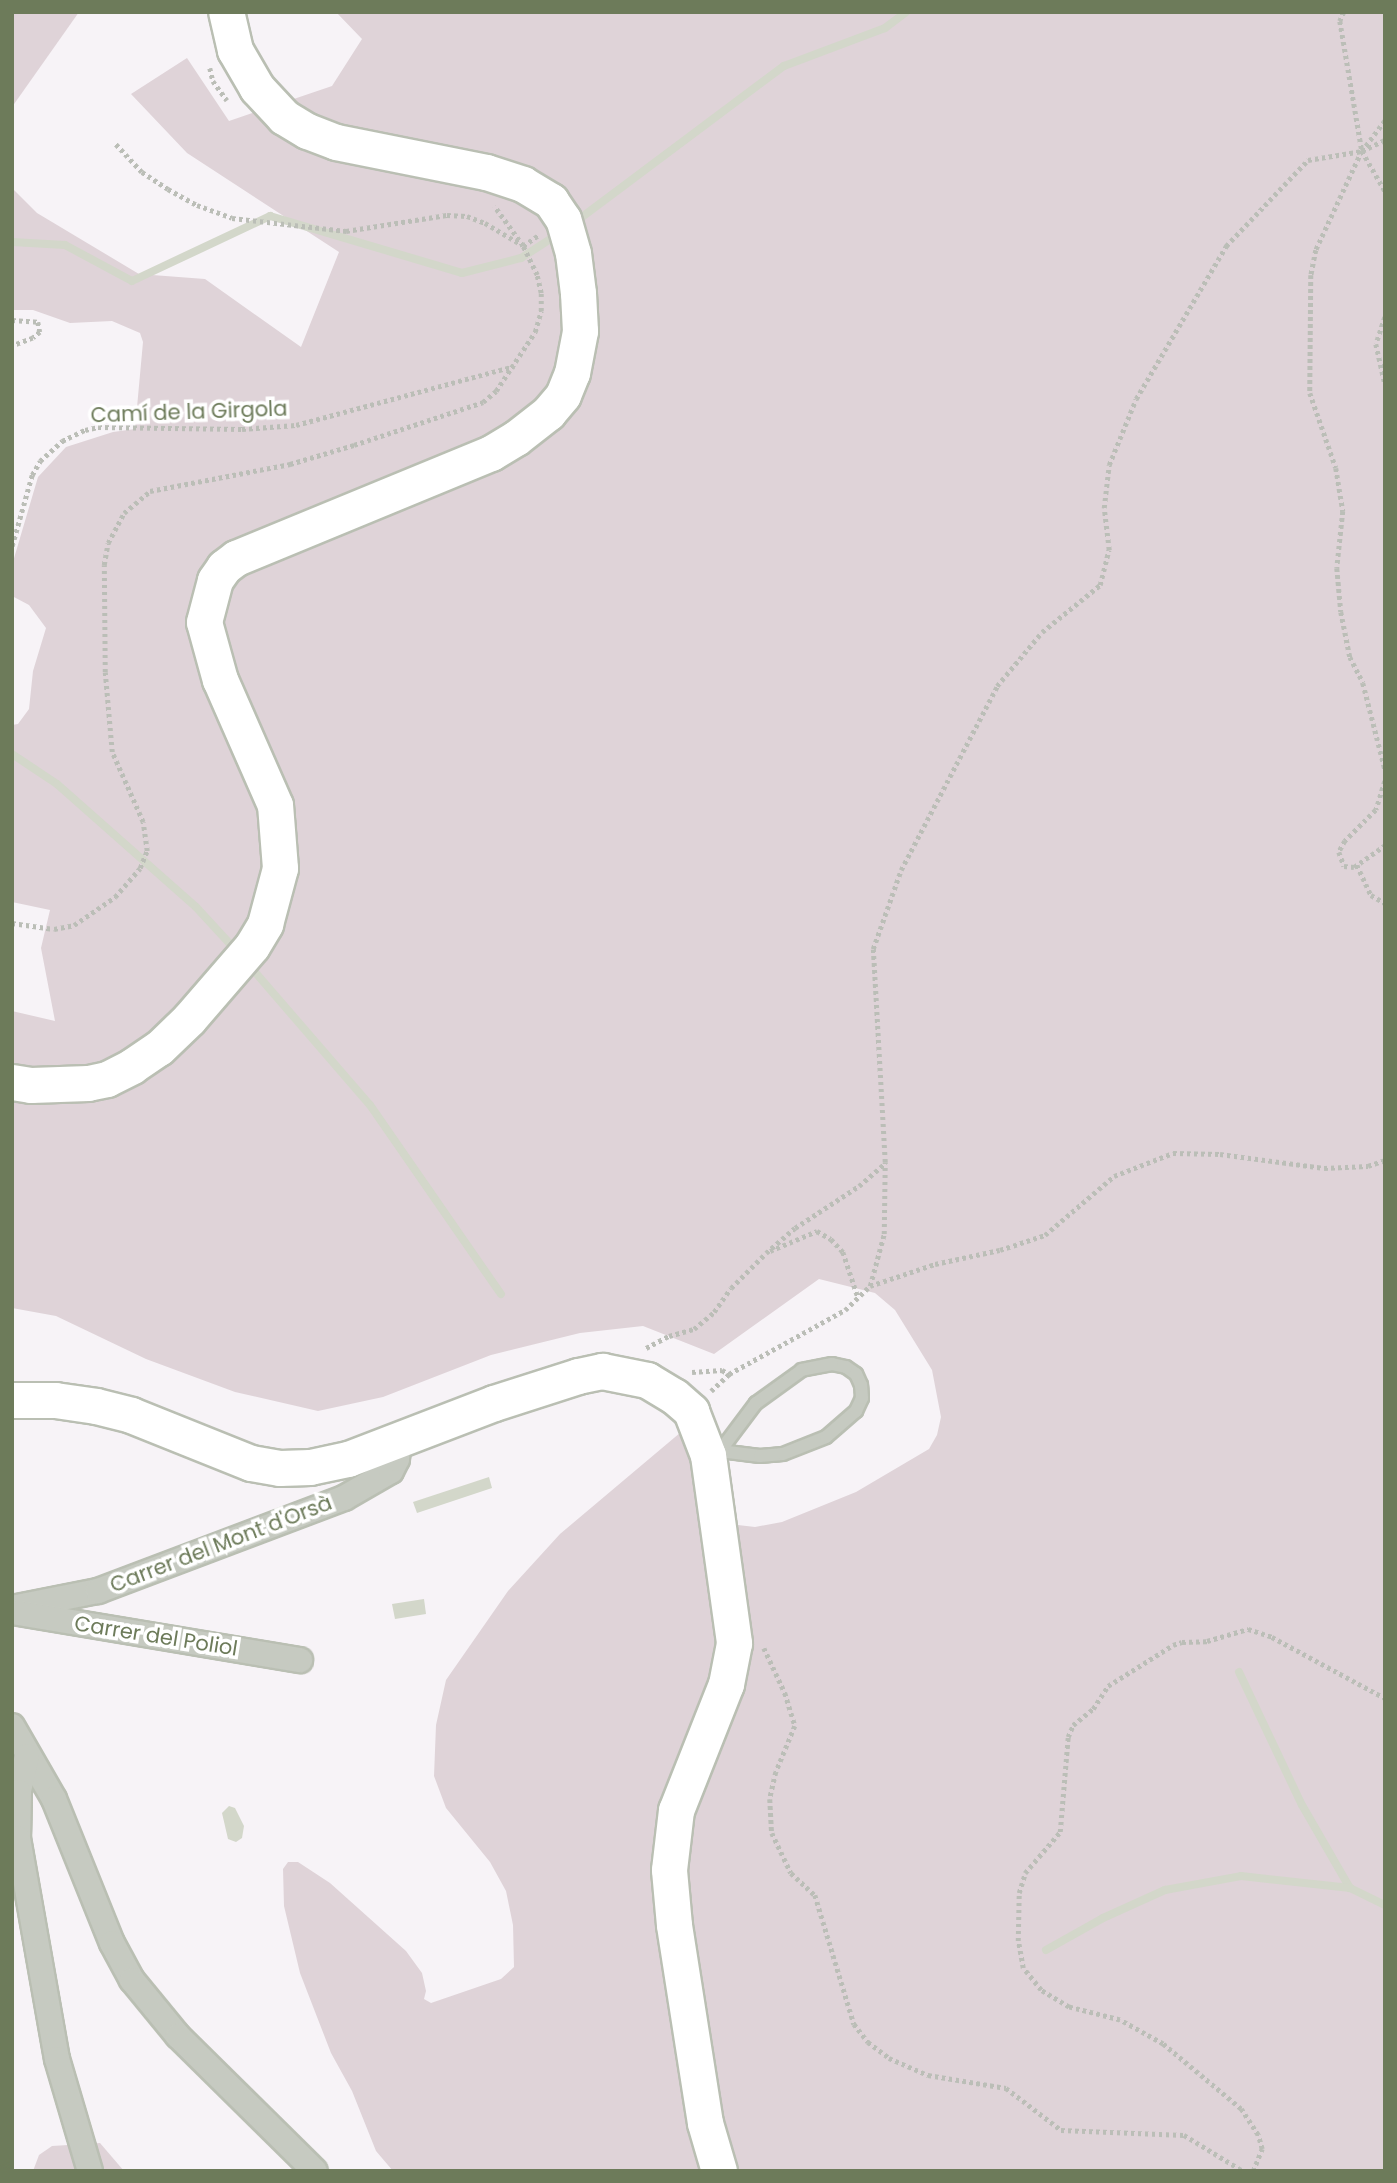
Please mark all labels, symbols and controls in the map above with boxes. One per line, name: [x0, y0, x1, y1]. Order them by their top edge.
street label: Camí de la Girgola: [90, 396, 288, 428]
street label: Carrer del Mont d'Orsà: [106, 1490, 336, 1598]
street label: Carrer del Poliol: [73, 1611, 239, 1661]

